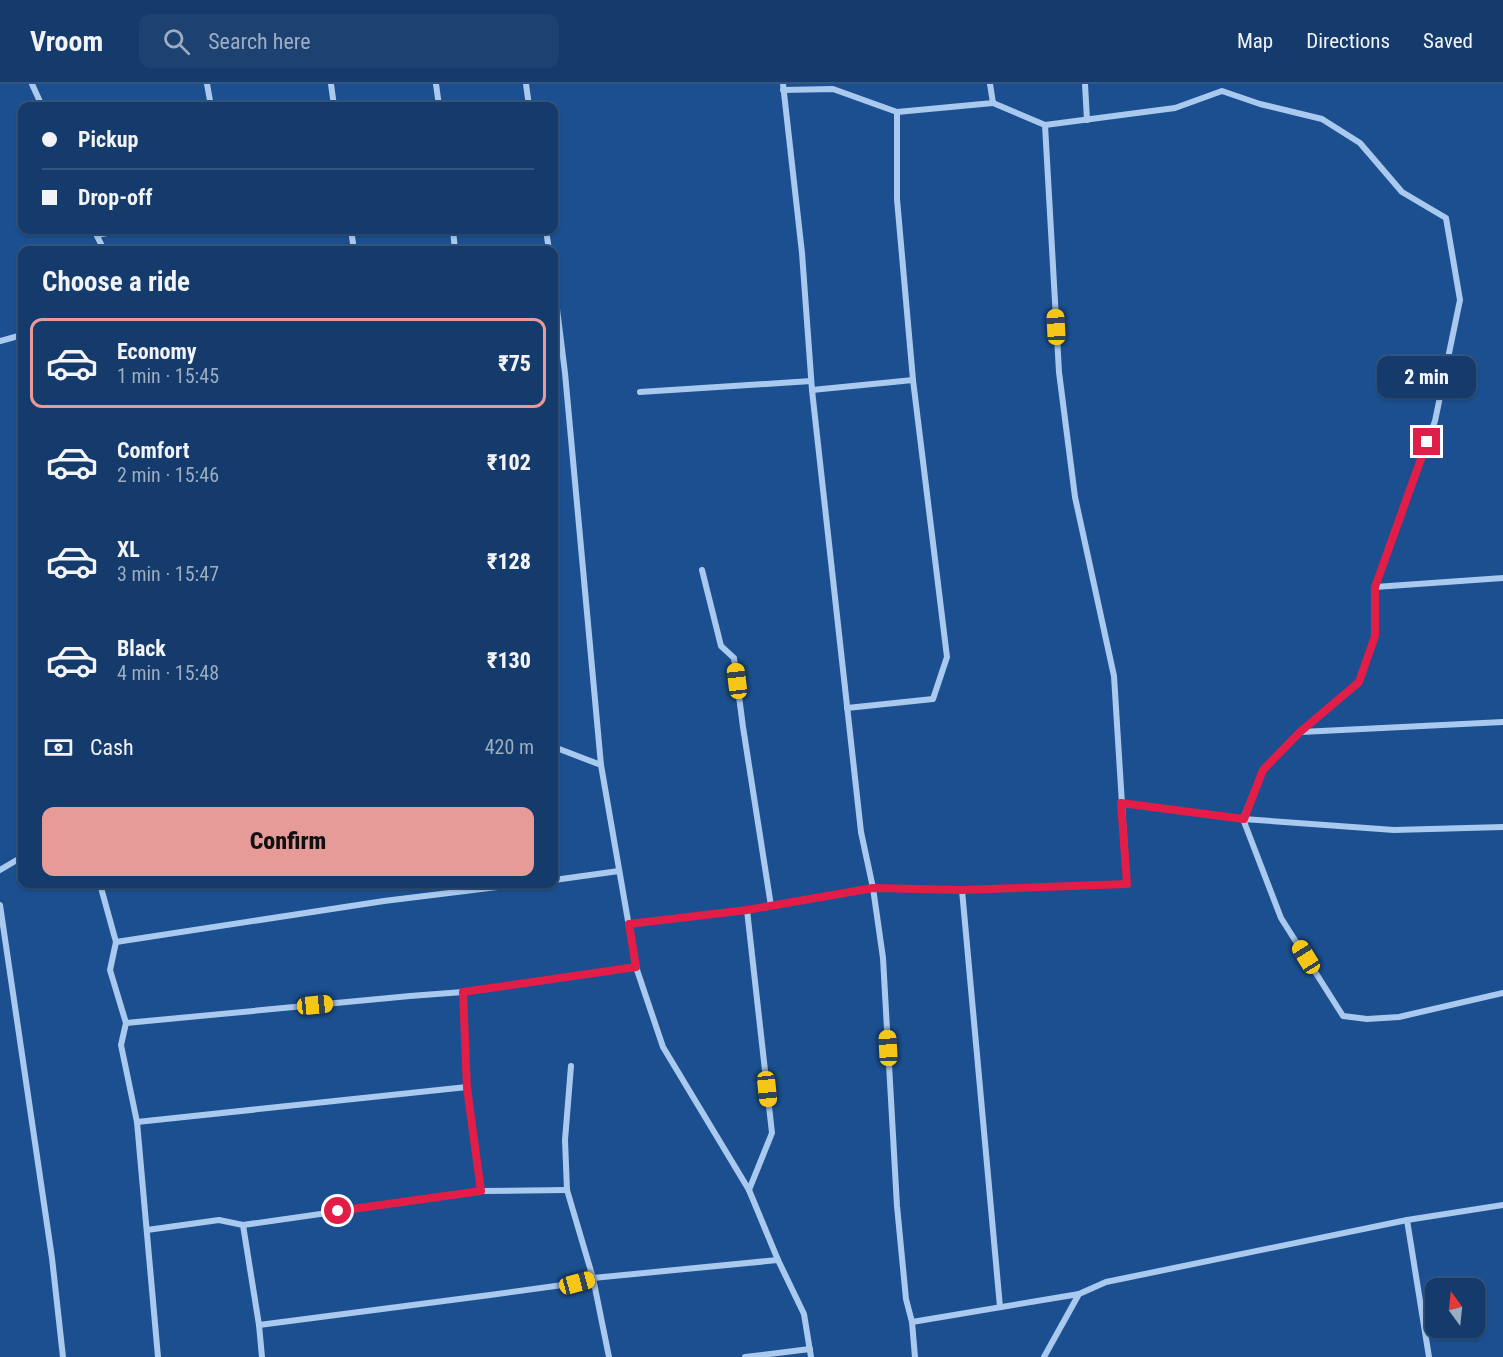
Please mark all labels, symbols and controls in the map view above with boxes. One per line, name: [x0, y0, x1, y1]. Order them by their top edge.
search box: [139, 14, 559, 68]
text: Vroom: [30, 25, 103, 58]
icon: search: [160, 25, 193, 58]
text: Search here: [208, 29, 311, 54]
text: Map: [1237, 29, 1273, 53]
text: Directions: [1306, 29, 1390, 53]
text: Saved: [1423, 29, 1473, 53]
text: Pickup: [78, 127, 138, 152]
text: Drop-off: [78, 185, 152, 210]
text: Choose a ride: [42, 266, 190, 298]
car: [1046, 309, 1066, 345]
icon: car: [45, 336, 99, 390]
text: Economy: [117, 339, 197, 364]
text: ₹75: [498, 351, 531, 376]
callout: 2 min: [1378, 355, 1476, 397]
text: 1 min · 15:45: [117, 364, 219, 388]
text: 2 min: [1404, 365, 1449, 389]
route end: [1413, 428, 1440, 455]
icon: car: [45, 435, 99, 489]
text: Comfort: [117, 438, 190, 463]
text: ₹102: [487, 450, 531, 475]
text: 2 min · 15:46: [117, 463, 219, 487]
icon: car: [45, 534, 99, 588]
text: XL: [117, 537, 140, 562]
text: ₹128: [487, 549, 531, 574]
text: 3 min · 15:47: [117, 562, 219, 586]
icon: car: [45, 633, 99, 687]
text: Black: [117, 636, 166, 661]
text: ₹130: [487, 648, 531, 673]
text: 4 min · 15:48: [117, 661, 219, 685]
car: [726, 662, 748, 700]
icon: cash: [42, 731, 75, 764]
text: Cash: [90, 735, 134, 760]
text: 420 m: [485, 735, 534, 759]
button: Confirm: [42, 807, 534, 876]
car: [1289, 937, 1323, 977]
car: [296, 994, 334, 1016]
car: [878, 1030, 898, 1066]
car: [756, 1070, 778, 1108]
route start: [324, 1197, 351, 1224]
car: [557, 1270, 597, 1296]
north arrow: [1425, 1278, 1485, 1338]
map controls: [1425, 1278, 1485, 1338]

